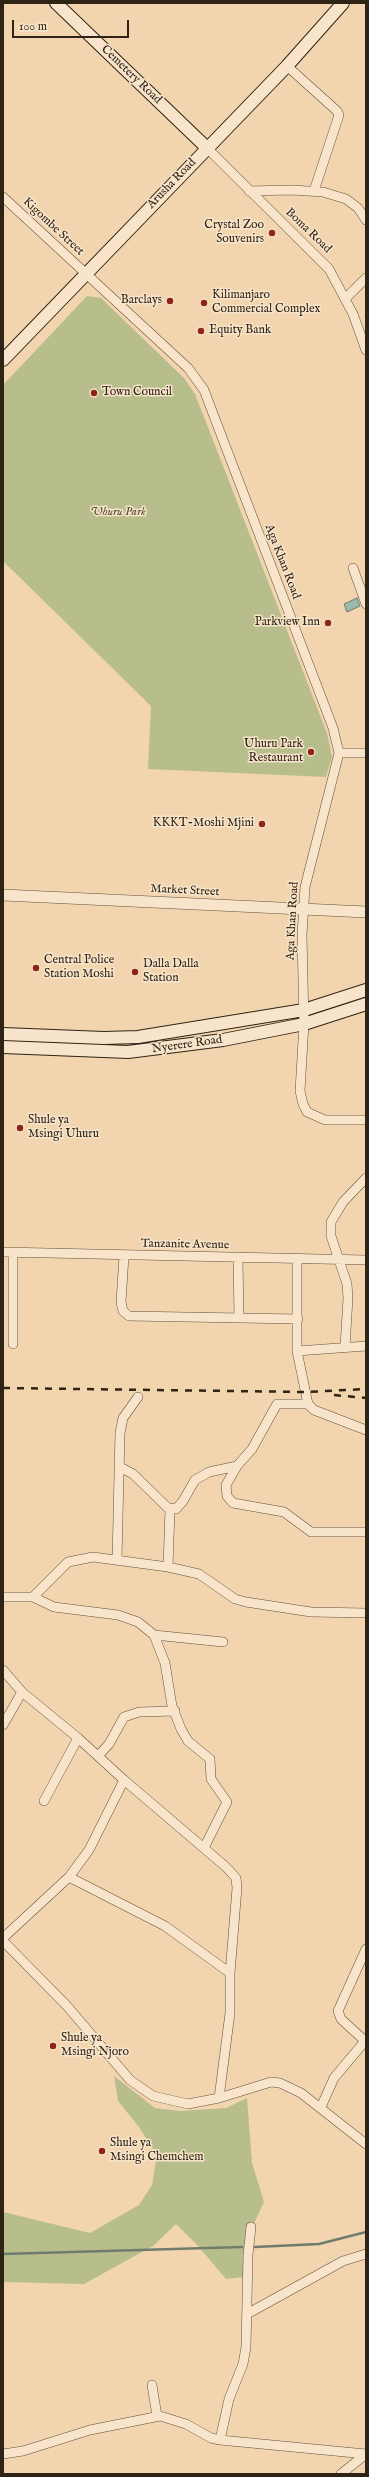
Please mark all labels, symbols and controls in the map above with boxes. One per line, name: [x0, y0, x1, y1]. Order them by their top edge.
scale bar: [14, 12, 131, 38]
text: 100 m: [19, 19, 47, 34]
street label: Cemetery Road: [98, 43, 164, 107]
street label: Arusha Road: [144, 156, 200, 212]
street label: Kigombe Street: [19, 195, 87, 259]
street label: Boma Road: [282, 205, 334, 257]
place label: Crystal Zoo Souvenirs: [204, 219, 264, 247]
marker: Crystal Zoo Souvenirs: [267, 228, 277, 238]
place label: Kilimanjaro Commercial Complex: [212, 289, 320, 317]
place label: Barclays: [121, 294, 162, 308]
marker: Barclays: [165, 296, 175, 306]
marker: Kilimanjaro Commercial Complex: [199, 298, 209, 308]
place label: Equity Bank: [209, 324, 271, 338]
marker: Equity Bank: [196, 326, 206, 336]
place label: Town Council: [102, 386, 172, 400]
marker: Town Council: [89, 388, 99, 398]
park label: Uhuru Park: [90, 506, 146, 520]
street label: Aga Khan Road: [261, 523, 303, 601]
place label: Parkview Inn: [255, 616, 320, 630]
marker: Parkview Inn: [323, 618, 333, 628]
place label: Uhuru Park Restaurant: [244, 738, 303, 766]
marker: Uhuru Park Restaurant: [306, 747, 316, 757]
place label: KKKT-Moshi Mjini: [153, 817, 254, 831]
marker: KKKT-Moshi Mjini: [257, 819, 267, 829]
street label: Aga Khan Road: [284, 881, 302, 961]
street label: Market Street: [150, 882, 220, 900]
place label: Central Police Station Moshi: [44, 954, 114, 982]
place label: Dalla Dalla Station: [143, 958, 199, 986]
marker: Central Police Station Moshi: [31, 963, 41, 973]
marker: Dalla Dalla Station: [130, 967, 140, 977]
street label: Nyerere Road: [151, 1033, 223, 1057]
place label: Shule ya Msingi Uhuru: [28, 1114, 99, 1142]
marker: Shule ya Msingi Uhuru: [15, 1123, 25, 1133]
street label: Tanzanite Avenue: [141, 1237, 229, 1253]
place label: Shule ya Msingi Njoro: [61, 2032, 129, 2060]
marker: Shule ya Msingi Njoro: [48, 2041, 58, 2051]
place label: Shule ya Msingi Chemchem: [110, 2137, 203, 2165]
marker: Shule ya Msingi Chemchem: [97, 2146, 107, 2156]

